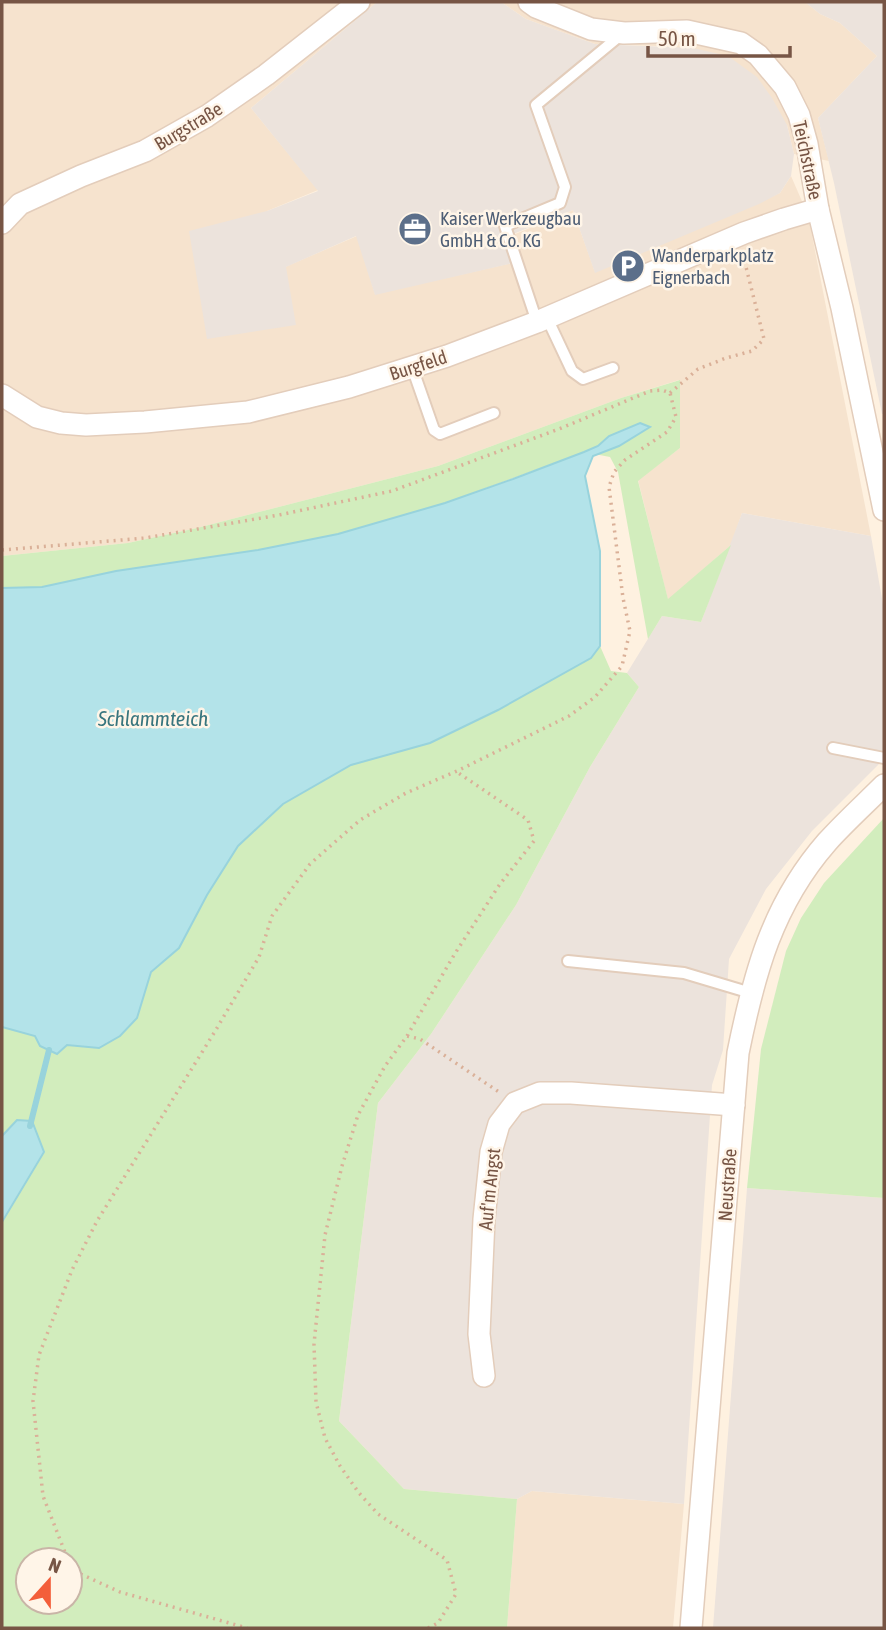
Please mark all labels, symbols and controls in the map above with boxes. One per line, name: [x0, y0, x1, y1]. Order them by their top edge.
scale bar: [648, 14, 790, 58]
text: 50 m: [658, 26, 696, 50]
street label: Burgstraße: [150, 97, 226, 155]
street label: Teichstraße: [789, 118, 827, 202]
place label: Kaiser Werkzeugbau GmbH & Co. KG: [440, 207, 581, 251]
office icon: Kaiser Werkzeugbau GmbH & Co. KG: [396, 210, 434, 248]
place label: Wanderparkplatz Eignerbach: [652, 244, 774, 288]
parking icon: Wanderparkplatz Eignerbach: [609, 247, 647, 285]
street label: Burgfeld: [386, 345, 450, 385]
water label: Schlammteich: [97, 706, 208, 730]
street label: Auf'm Angst: [474, 1147, 504, 1231]
street label: Neustraße: [713, 1148, 741, 1222]
north arrow: [14, 1546, 84, 1616]
text: N: [46, 1553, 64, 1577]

